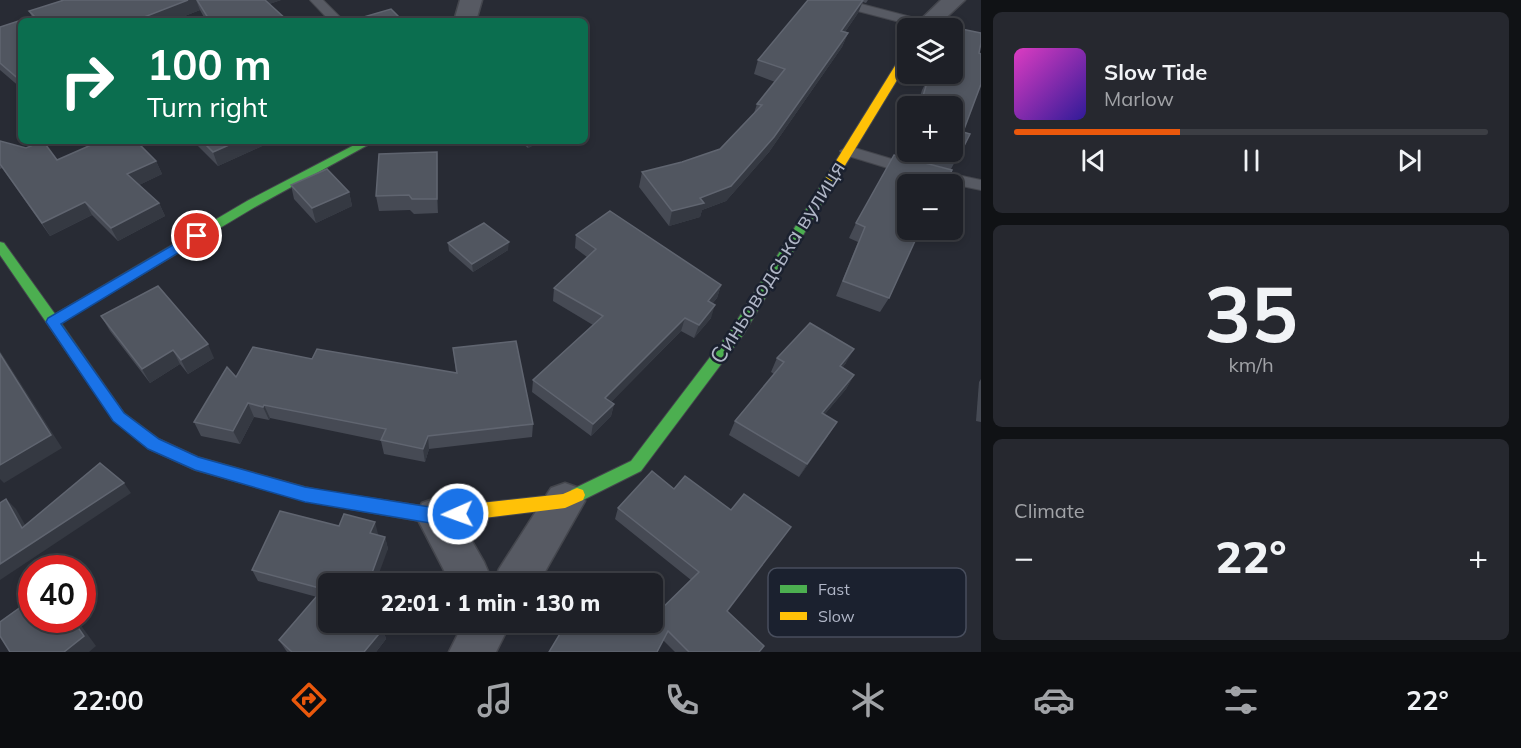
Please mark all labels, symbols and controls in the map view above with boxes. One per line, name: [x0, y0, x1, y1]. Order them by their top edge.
map controls: [897, 18, 963, 240]
button: layers: [897, 18, 963, 84]
text: 100 m: [147, 38, 272, 91]
icon: right: [48, 42, 126, 120]
text: Slow Tide: [1104, 58, 1207, 86]
text: Marlow: [1104, 86, 1174, 111]
text: Turn right: [147, 90, 267, 124]
button: +: [897, 96, 963, 162]
icon: previous: [1077, 144, 1110, 177]
icon: pause: [1235, 144, 1268, 177]
icon: next: [1393, 144, 1426, 177]
street label: Синьоводська вулиця: [703, 155, 851, 369]
button: −: [897, 174, 963, 240]
pin: [171, 210, 222, 261]
icon: arrive: [180, 219, 213, 252]
text: 35: [1204, 264, 1298, 362]
text: km/h: [1228, 352, 1274, 377]
position arrow: [426, 482, 490, 546]
text: Climate: [1014, 498, 1085, 523]
text: 22°: [1215, 528, 1287, 584]
text: −: [1014, 536, 1034, 577]
text: +: [1468, 536, 1488, 577]
speed limit sign: 40: [18, 555, 96, 633]
legend: [768, 568, 966, 637]
text: Fast: [818, 579, 850, 599]
text: 22:01 · 1 min · 130 m: [381, 589, 600, 617]
text: Slow: [818, 606, 855, 626]
icon: directions: [288, 679, 330, 721]
icon: music: [474, 679, 516, 721]
icon: phone: [661, 679, 703, 721]
icon: climate: [847, 679, 889, 721]
icon: car: [1033, 679, 1075, 721]
icon: filters: [1220, 679, 1262, 721]
text: 22:00: [72, 683, 144, 717]
text: 22°: [1406, 683, 1449, 717]

